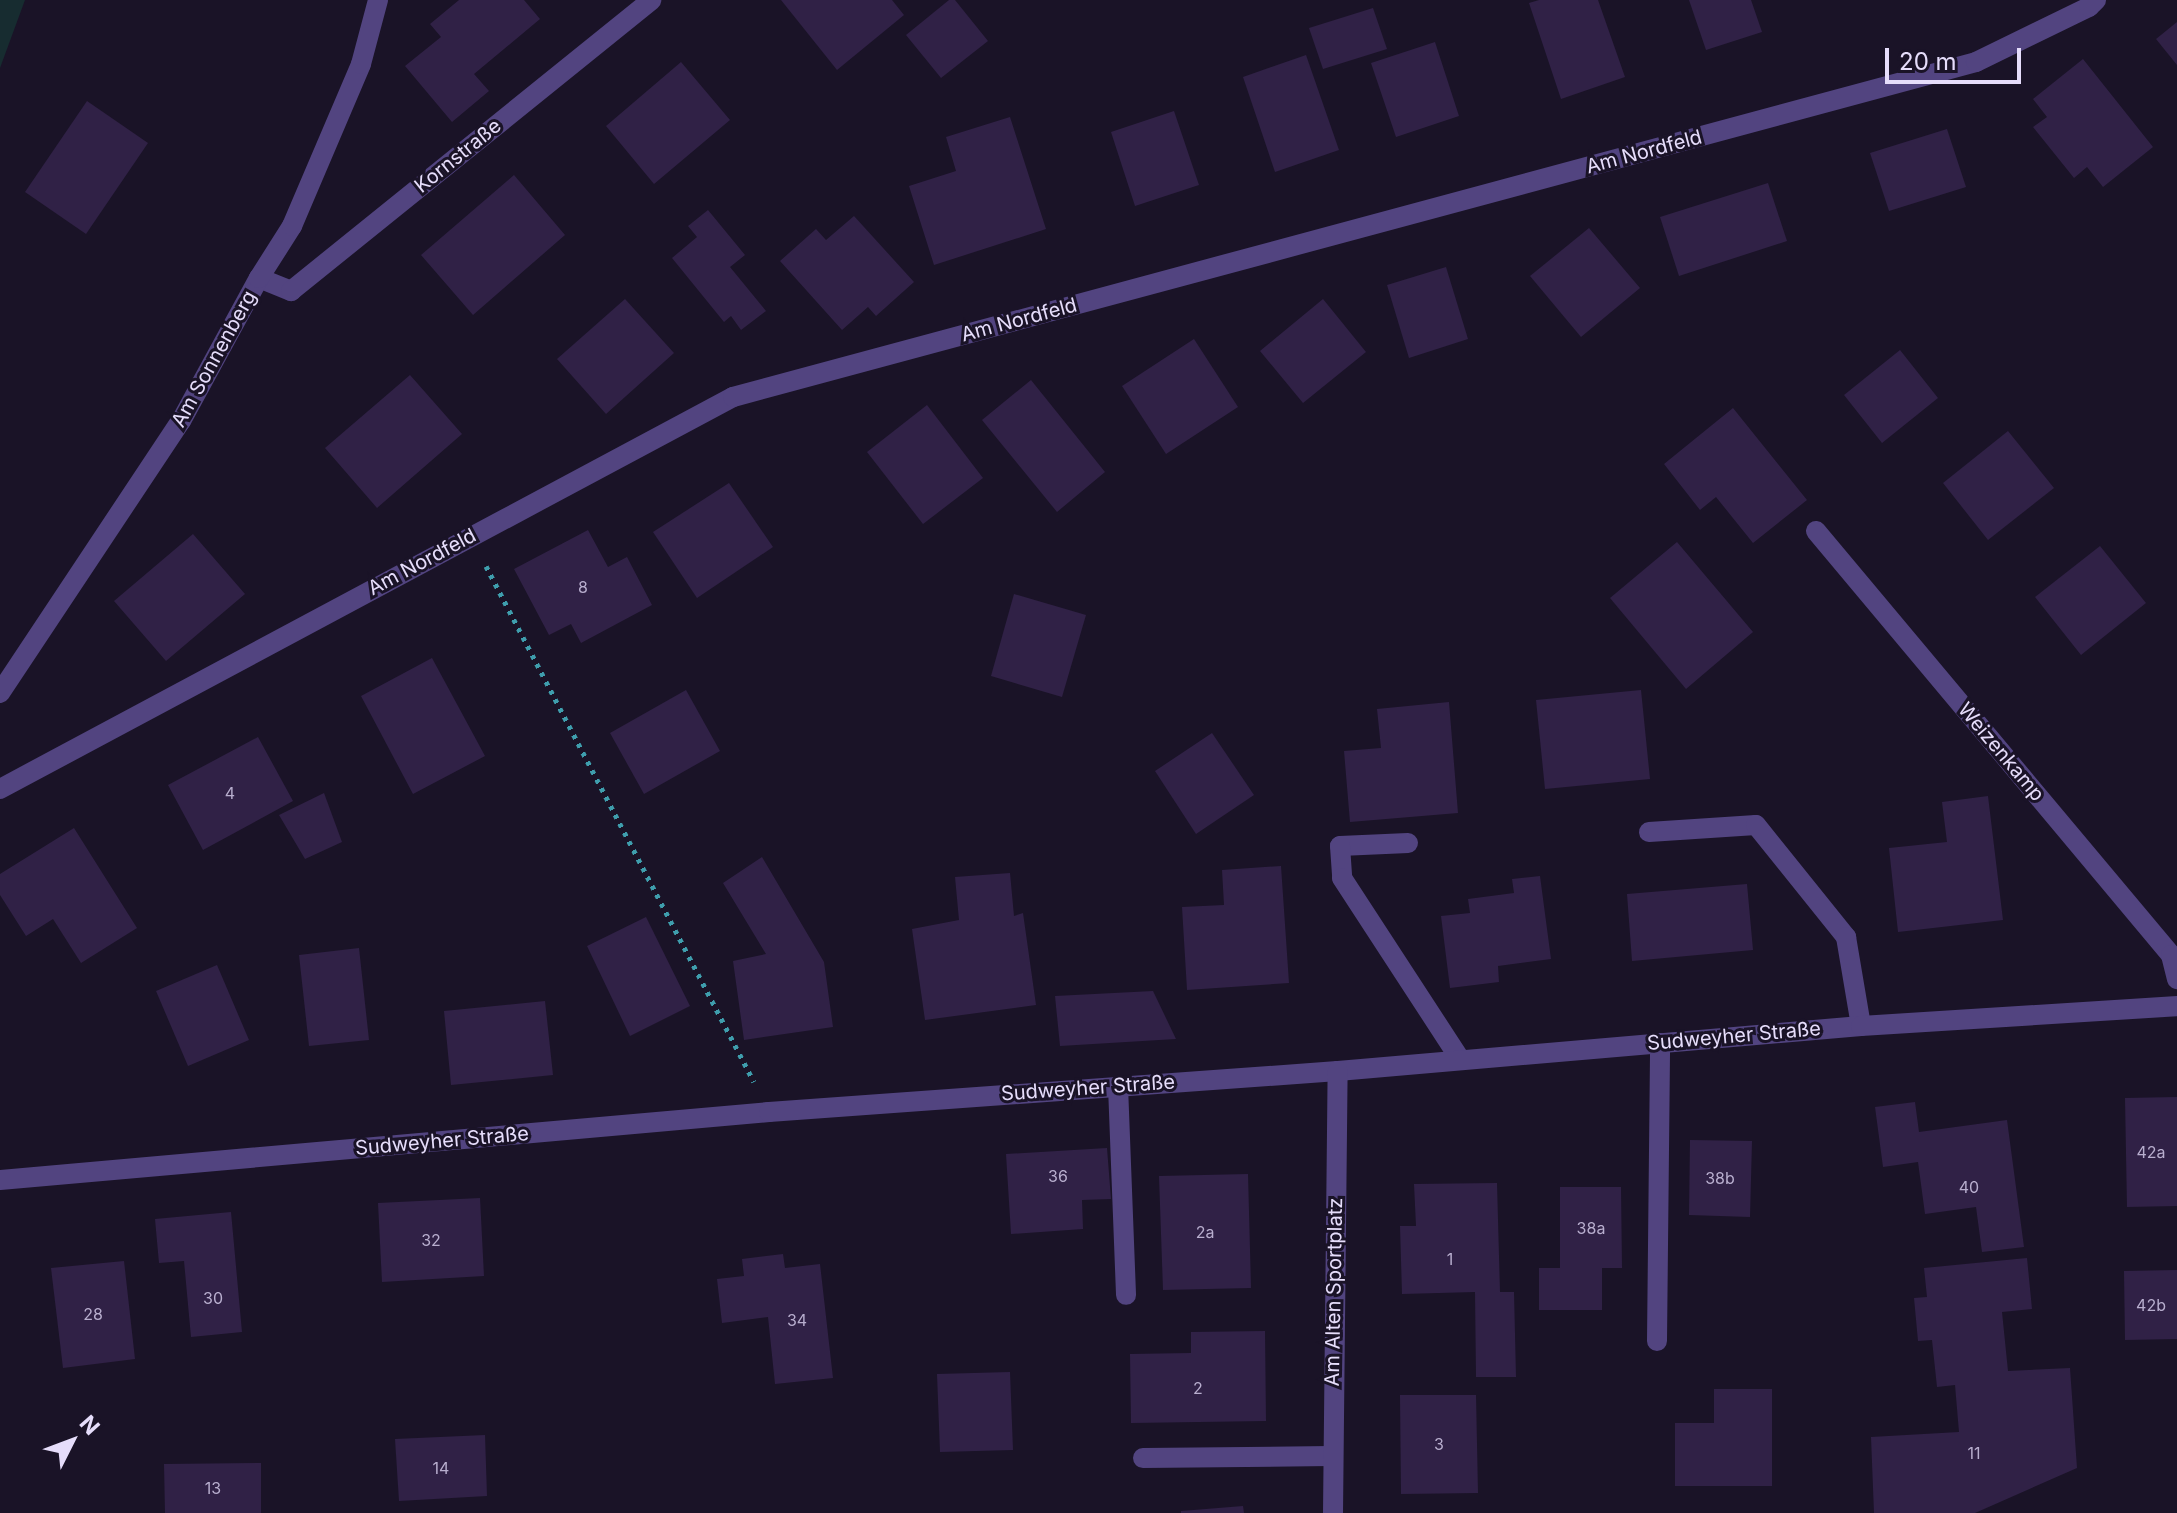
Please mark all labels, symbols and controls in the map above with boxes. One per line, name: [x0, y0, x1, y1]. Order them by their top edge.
scale bar: [1889, 32, 2025, 82]
text: 20 m: [1899, 47, 1957, 76]
street label: Kornstraße: [410, 114, 506, 198]
street label: Am Nordfeld: [1583, 125, 1705, 179]
street label: Am Sonnenberg: [167, 287, 261, 431]
street label: Am Nordfeld: [958, 293, 1080, 347]
street label: Am Nordfeld: [364, 523, 480, 601]
house number: 8: [578, 577, 588, 597]
street label: Weizenkamp: [1953, 698, 2049, 806]
house number: 4: [225, 783, 235, 803]
street label: Sudweyher Straße: [1646, 1016, 1822, 1056]
street label: Sudweyher Straße: [1000, 1070, 1176, 1106]
street label: Sudweyher Straße: [354, 1121, 530, 1161]
house number: 42a: [2136, 1142, 2166, 1162]
house number: 36: [1048, 1166, 1068, 1186]
house number: 38b: [1705, 1168, 1735, 1188]
house number: 40: [1959, 1177, 1979, 1197]
street label: Am Alten Sportplatz: [1320, 1197, 1348, 1387]
house number: 38a: [1577, 1218, 1605, 1238]
house number: 2a: [1196, 1222, 1214, 1242]
house number: 32: [421, 1230, 441, 1250]
house number: 1: [1447, 1249, 1453, 1269]
house number: 30: [203, 1288, 223, 1308]
house number: 42b: [2136, 1295, 2166, 1315]
house number: 28: [83, 1304, 103, 1324]
house number: 34: [787, 1310, 807, 1330]
house number: 2: [1193, 1378, 1203, 1398]
north arrow: [32, 1401, 112, 1481]
text: N: [75, 1410, 105, 1440]
house number: 3: [1434, 1434, 1444, 1454]
house number: 11: [1967, 1443, 1981, 1463]
house number: 14: [433, 1458, 449, 1478]
house number: 13: [205, 1478, 221, 1498]

